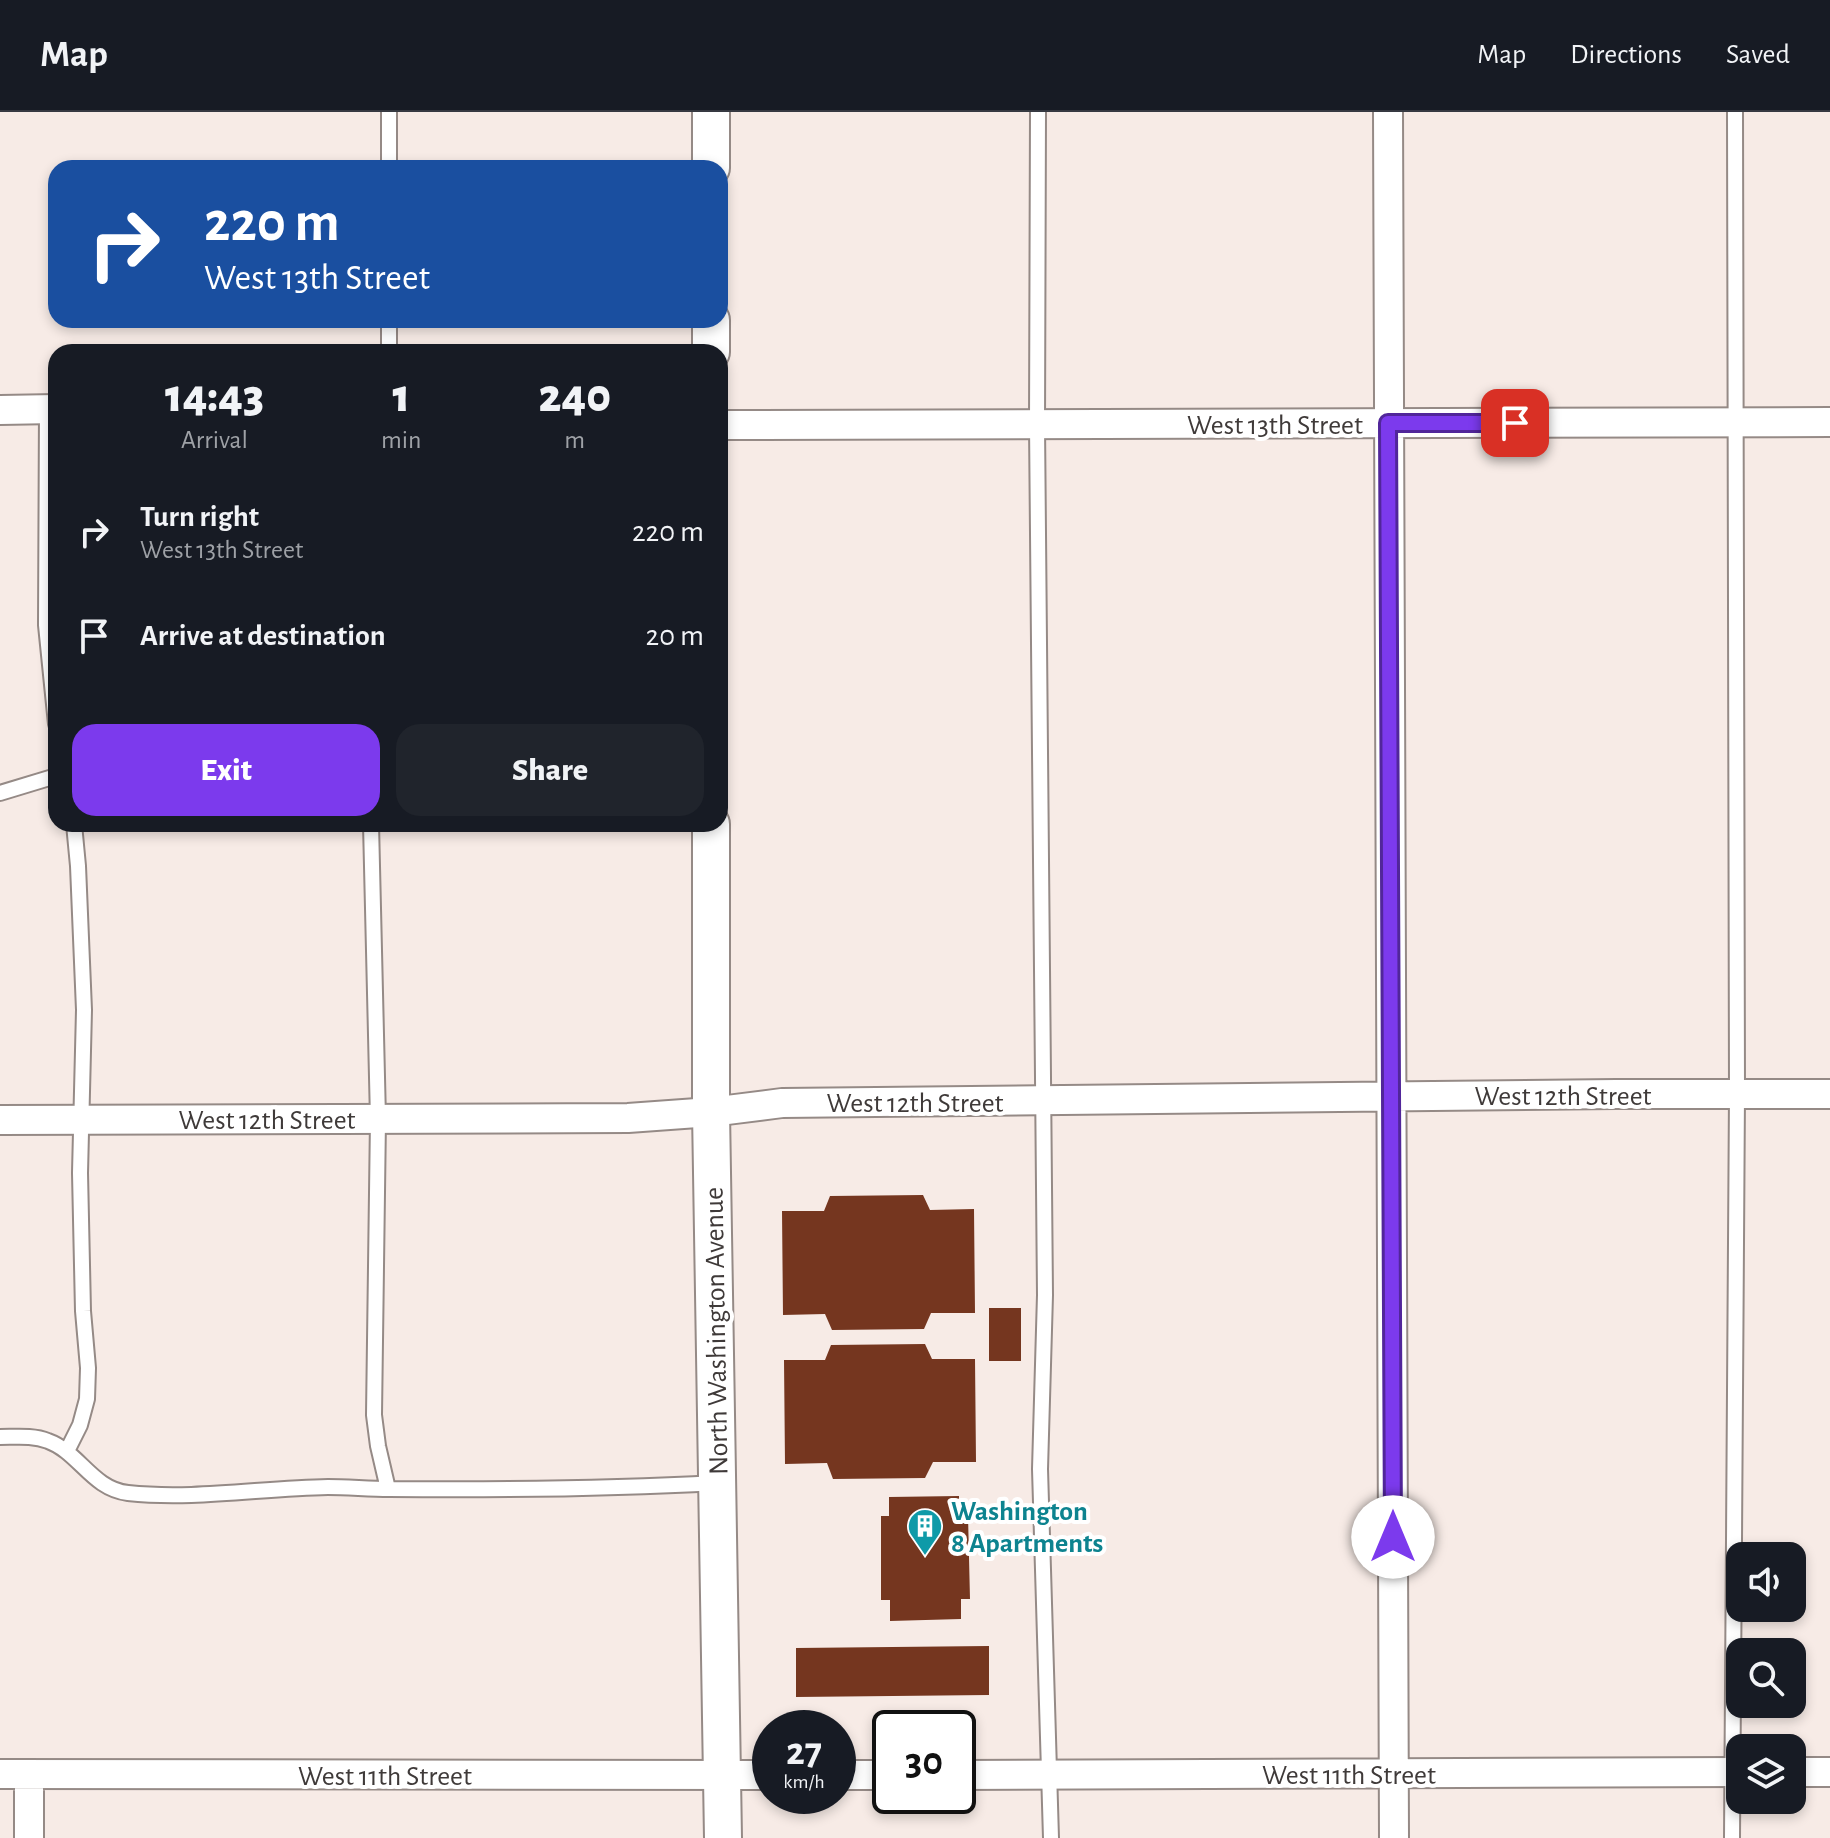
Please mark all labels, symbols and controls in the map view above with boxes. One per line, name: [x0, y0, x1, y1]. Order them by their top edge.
text: Map: [40, 36, 108, 74]
text: Map: [1477, 41, 1526, 69]
text: Directions: [1570, 41, 1682, 69]
text: Saved: [1726, 41, 1790, 69]
icon: right: [72, 192, 176, 296]
text: 220 m: [204, 195, 340, 251]
text: West 13th Street: [204, 260, 430, 296]
text: 14:43: [165, 373, 264, 421]
text: 1: [392, 373, 410, 421]
text: 240: [539, 373, 611, 421]
pin: [1481, 389, 1549, 457]
icon: arrive: [1493, 401, 1537, 445]
street label: West 13th Street: [1187, 412, 1363, 440]
text: Arrival: [181, 427, 248, 453]
text: min: [381, 427, 422, 453]
text: m: [564, 427, 585, 453]
text: Turn right: [140, 502, 259, 532]
icon: right: [72, 510, 116, 554]
text: 220 m: [632, 517, 704, 547]
text: West 13th Street: [140, 537, 303, 563]
icon: arrive: [72, 614, 116, 658]
text: Arrive at destination: [140, 621, 386, 651]
text: 20 m: [646, 621, 704, 651]
button: Exit: [72, 724, 380, 816]
button: Share: [396, 724, 704, 816]
street label: West 12th Street: [1475, 1083, 1652, 1111]
street label: West 12th Street: [827, 1090, 1004, 1118]
street label: West 12th Street: [179, 1107, 356, 1135]
street label: North Washington Avenue: [700, 1187, 734, 1475]
position arrow: [1351, 1495, 1435, 1579]
place label: Washington 8 Apartments: [951, 1498, 1103, 1558]
building icon: Washington 8 Apartments: [906, 1507, 944, 1557]
map controls: [1726, 1542, 1806, 1814]
button: sound: [1726, 1542, 1806, 1622]
button: search: [1726, 1638, 1806, 1718]
speed limit sign: 30: [872, 1710, 976, 1814]
text: 27: [786, 1732, 822, 1772]
button: layers: [1726, 1734, 1806, 1814]
street label: West 11th Street: [1262, 1762, 1436, 1790]
street label: West 11th Street: [298, 1763, 472, 1791]
text: km/h: [783, 1772, 825, 1792]

